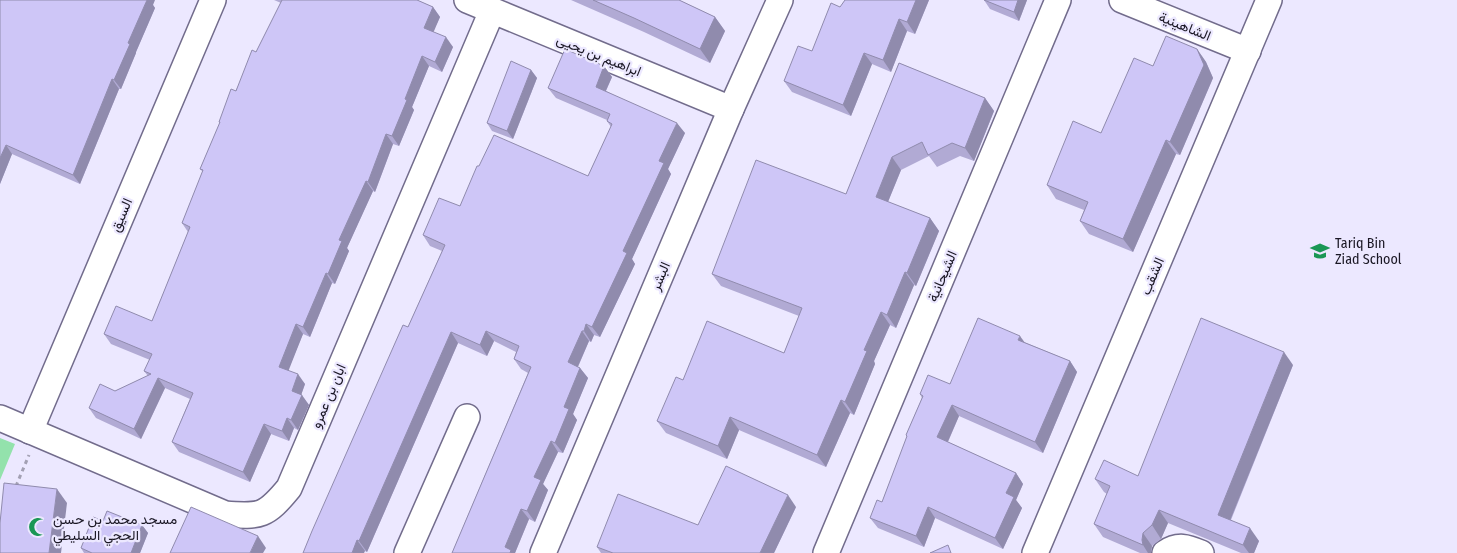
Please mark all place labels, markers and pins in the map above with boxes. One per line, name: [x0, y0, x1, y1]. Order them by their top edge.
place label: Tariq Bin Ziad School: [1335, 235, 1402, 268]
school or university icon: Tariq Bin Ziad School: [1309, 240, 1331, 262]
place label: مسجد محمد بن حسن الحجي السليطي: [53, 511, 177, 547]
mosque icon: مسجد محمد بن حسن الحجي السليطي: [27, 516, 49, 538]

